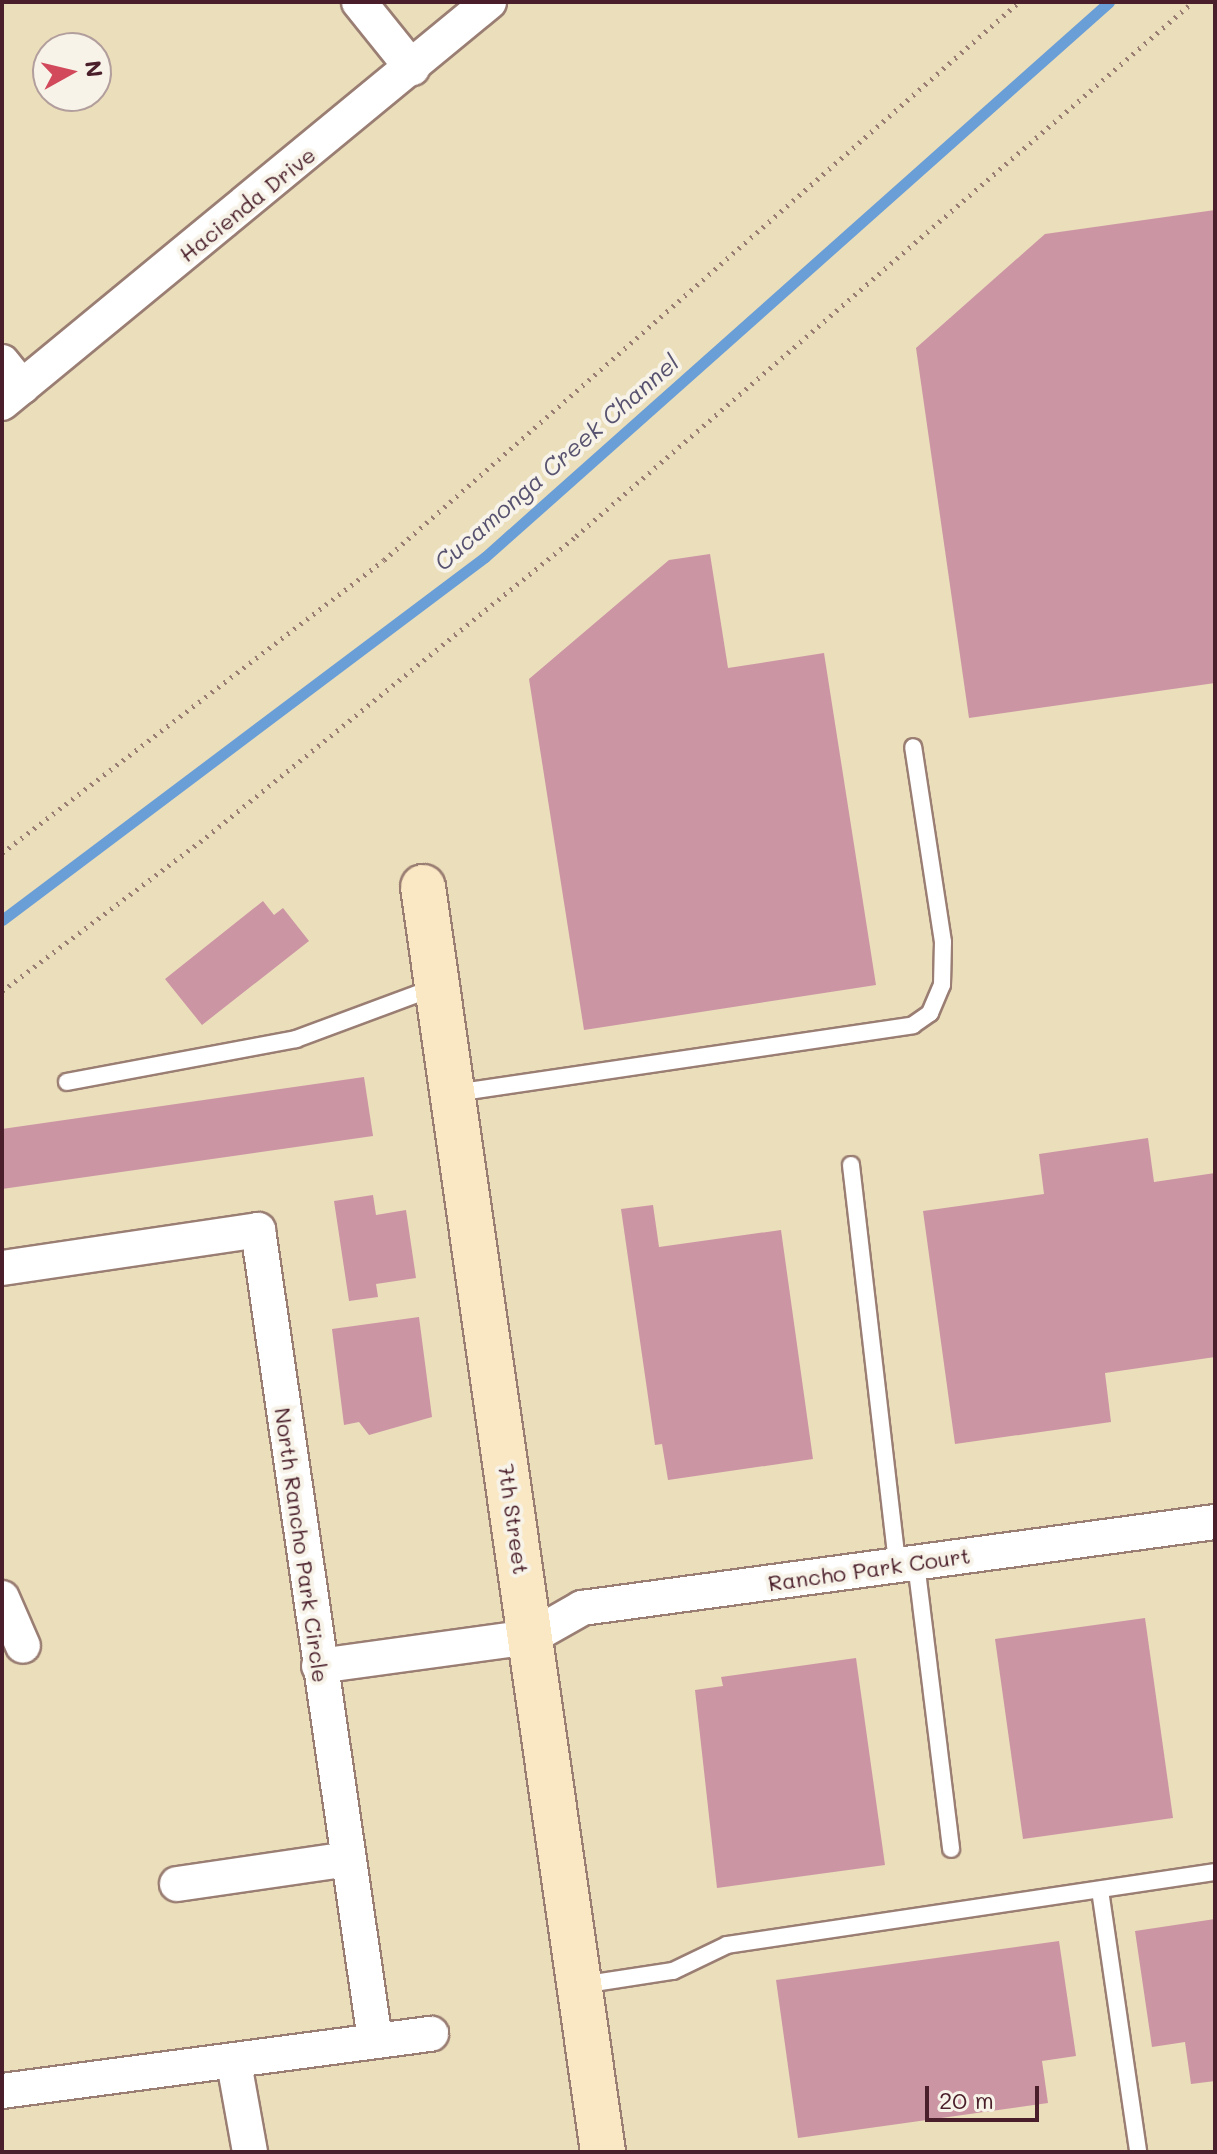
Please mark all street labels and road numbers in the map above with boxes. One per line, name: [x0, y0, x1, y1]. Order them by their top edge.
street label: Hacienda Drive: [174, 141, 320, 267]
street label: North Rancho Park Circle: [270, 1406, 334, 1684]
street label: 7th Street: [493, 1462, 535, 1576]
street label: Rancho Park Court: [766, 1542, 972, 1596]

